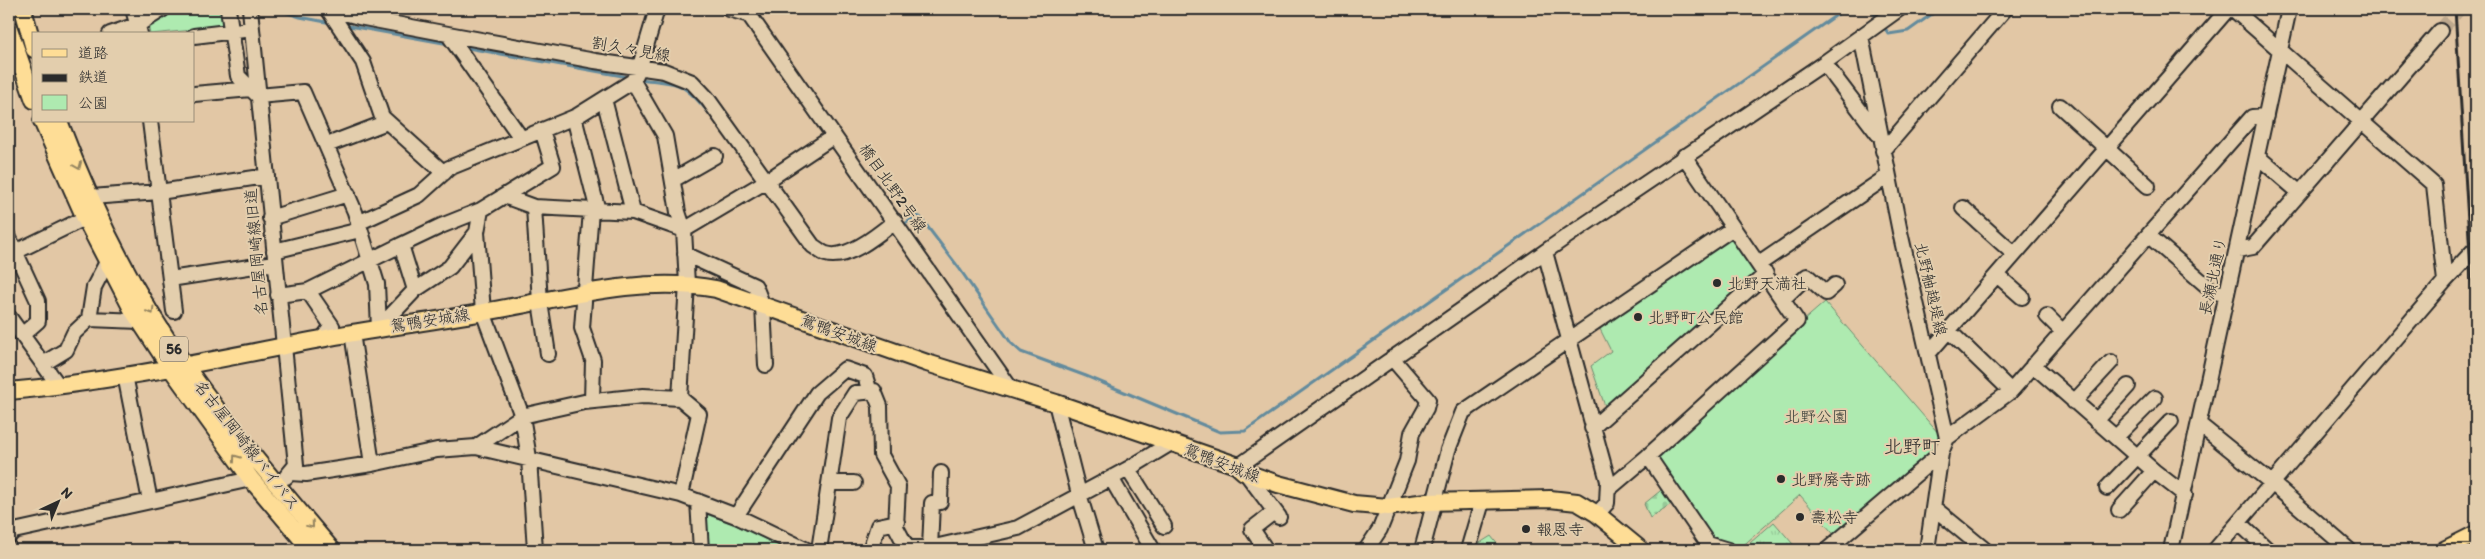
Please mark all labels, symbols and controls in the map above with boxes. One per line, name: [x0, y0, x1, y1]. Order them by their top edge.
legend: [32, 32, 195, 122]
street label: 割久々見線: [590, 33, 672, 65]
text: 道路: [78, 44, 108, 62]
text: 鉄道: [78, 68, 108, 86]
text: 公園: [78, 94, 108, 112]
street label: 橋目北野2号線: [855, 140, 931, 236]
one-way arrow: [72, 161, 83, 170]
street label: 名古屋岡崎線旧道: [241, 187, 271, 317]
street label: 長瀬北通り: [2195, 235, 2231, 317]
street label: 北野舳越堤線: [1911, 240, 1951, 338]
place label: 北野天満社: [1727, 274, 1807, 293]
marker: 北野天満社: [1711, 277, 1723, 289]
street label: 鴛鴨安城線: [389, 304, 471, 336]
one-way arrow: [144, 306, 154, 315]
place label: 北野町公民館: [1648, 308, 1744, 327]
street label: 鴛鴨安城線: [798, 310, 880, 356]
marker: 北野町公民館: [1632, 311, 1644, 323]
road number: 56: [160, 336, 188, 362]
street label: 名古屋岡崎線バイパス: [190, 376, 304, 514]
park label: 北野公園: [1784, 407, 1848, 426]
district label: 北野町: [1883, 435, 1941, 458]
street label: 鴛鴨安城線: [1181, 440, 1263, 486]
one-way arrow: [233, 455, 242, 464]
place label: 北野廃寺跡: [1791, 470, 1871, 489]
marker: 北野廃寺跡: [1775, 473, 1787, 485]
north arrow: [32, 476, 82, 526]
text: N: [57, 484, 76, 502]
place label: 壽松寺: [1810, 508, 1858, 527]
marker: 壽松寺: [1794, 511, 1806, 523]
one-way arrow: [305, 519, 314, 528]
place label: 報恩寺: [1536, 520, 1584, 539]
marker: 報恩寺: [1520, 523, 1532, 535]

